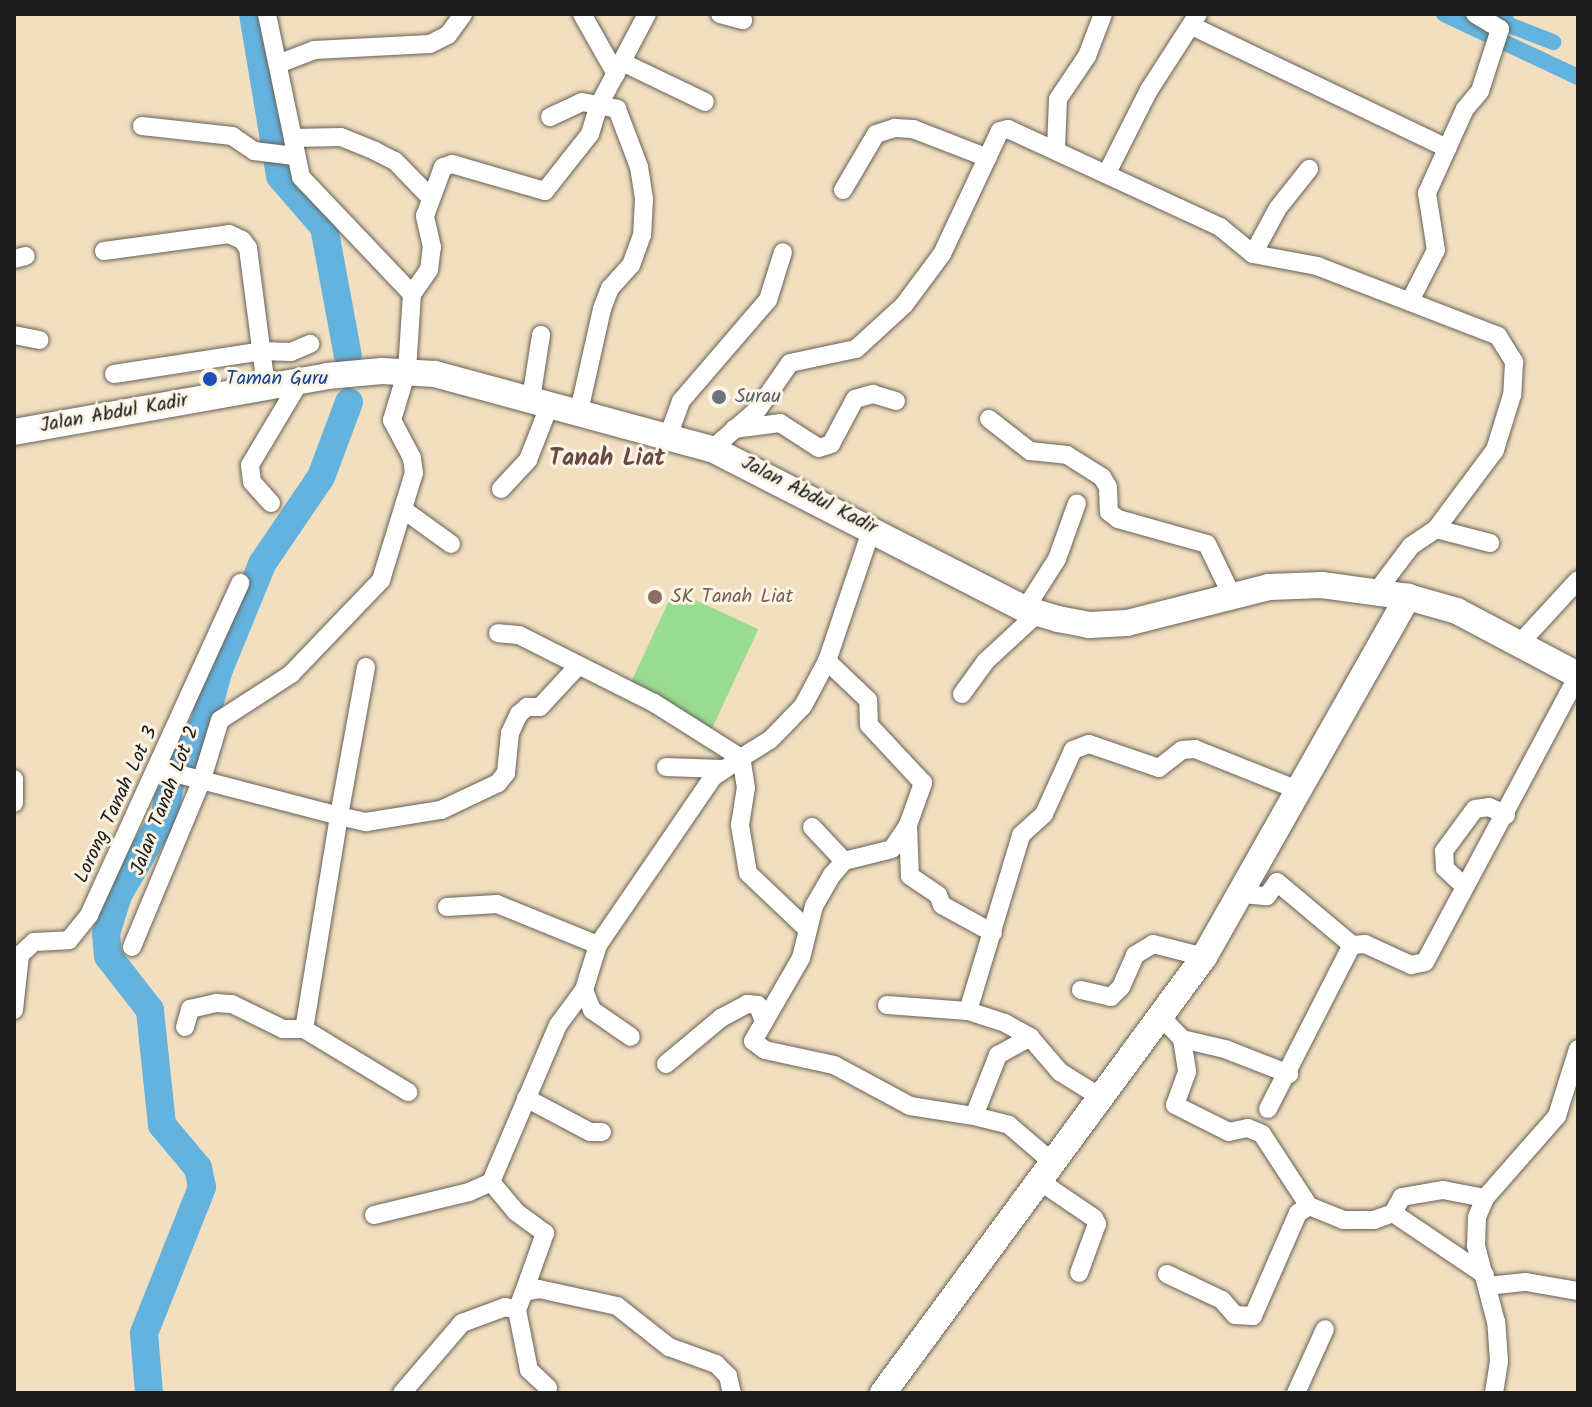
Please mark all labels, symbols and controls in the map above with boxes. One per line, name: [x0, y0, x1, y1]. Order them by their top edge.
place label: Taman Guru: [226, 367, 328, 391]
marker: Taman Guru: [201, 370, 219, 388]
place label: Surau: [735, 385, 781, 409]
marker: Surau: [710, 388, 728, 406]
street label: Jalan Abdul Kadir: [38, 389, 190, 439]
district label: Tanah Liat: [549, 445, 665, 473]
street label: Jalan Abdul Kadir: [737, 451, 881, 541]
place label: SK Tanah Liat: [671, 585, 793, 609]
marker: SK Tanah Liat: [646, 588, 664, 606]
street label: Lorong Tanah Lot 3: [70, 723, 164, 887]
street label: Jalan Tanah Lot 2: [127, 723, 205, 879]

